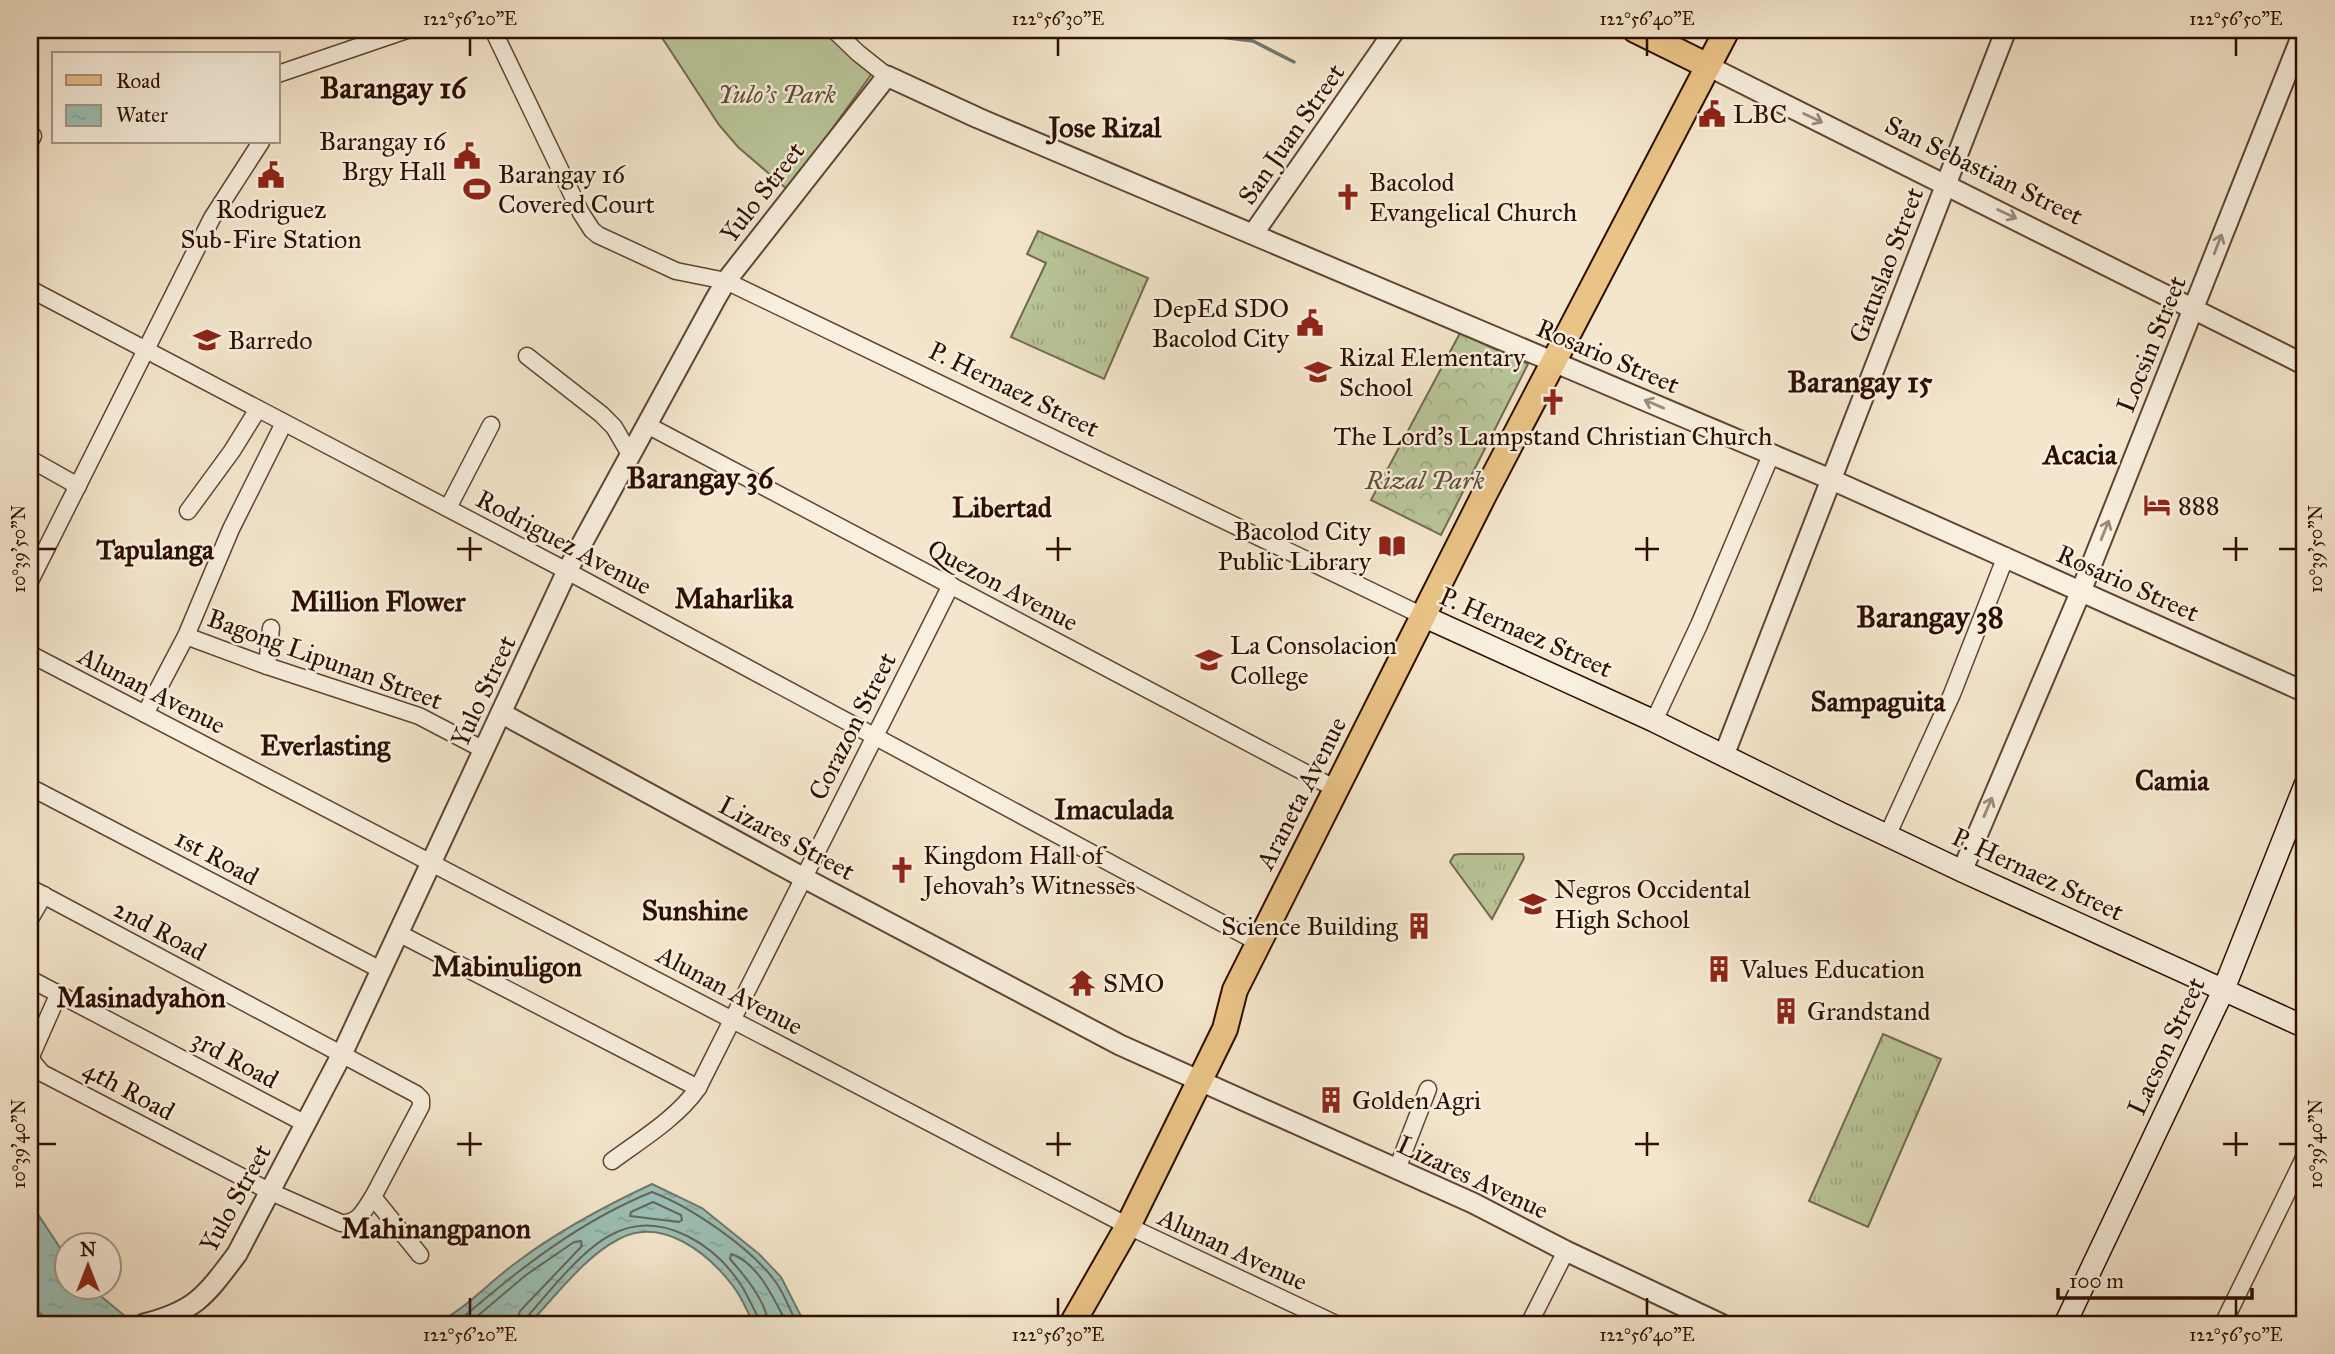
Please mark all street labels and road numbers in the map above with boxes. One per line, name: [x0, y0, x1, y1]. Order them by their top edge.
street label: San Juan Street: [1231, 57, 1351, 211]
street label: San Sebastian Street: [1880, 108, 2088, 232]
street label: Yulo Street: [713, 135, 811, 249]
street label: Gatuslao Street: [1842, 183, 1930, 347]
street label: Locsin Street: [2109, 271, 2193, 417]
street label: Rosario Street: [1532, 312, 1684, 400]
street label: P. Hernaez Street: [924, 334, 1104, 444]
street label: Rodriguez Avenue: [471, 482, 657, 602]
street label: Quezon Avenue: [922, 532, 1084, 638]
street label: Rosario Street: [2052, 537, 2204, 629]
street label: P. Hernaez Street: [1435, 580, 1617, 684]
street label: Bagong Lipunan Street: [203, 602, 447, 716]
street label: Yulo Street: [443, 630, 523, 752]
street label: Alunan Avenue: [72, 639, 231, 741]
street label: Corazon Street: [801, 647, 903, 805]
street label: Araneta Avenue: [1248, 711, 1353, 876]
street label: Lizares Street: [714, 789, 860, 887]
street label: P. Hernaez Street: [1947, 820, 2129, 928]
street label: 1st Road: [170, 822, 264, 892]
street label: 2nd Road: [108, 892, 212, 968]
street label: Alunan Avenue: [651, 938, 809, 1042]
street label: Lacson Street: [2120, 972, 2212, 1120]
street label: 3rd Road: [186, 1023, 284, 1095]
street label: 4th Road: [78, 1053, 180, 1127]
street label: Lizares Avenue: [1392, 1128, 1554, 1226]
street label: Yulo Street: [192, 1138, 278, 1258]
street label: Alunan Avenue: [1152, 1200, 1313, 1298]

